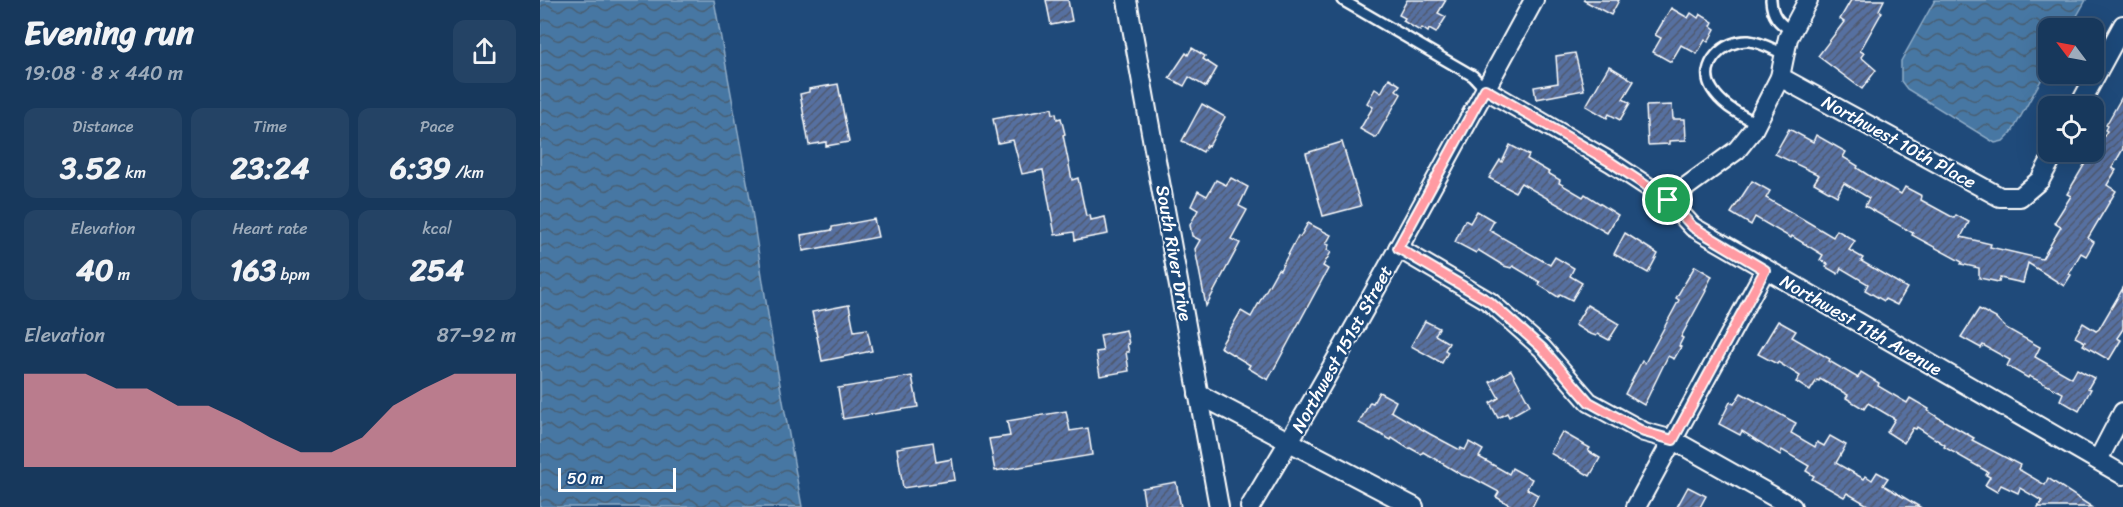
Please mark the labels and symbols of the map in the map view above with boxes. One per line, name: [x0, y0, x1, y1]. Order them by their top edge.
north arrow: [2038, 18, 2104, 84]
street label: Northwest 10th Place: [1816, 86, 1982, 198]
pin: [1642, 174, 1693, 225]
street label: South River Drive: [1146, 182, 1202, 324]
street label: Northwest 151st Street: [1282, 259, 1402, 439]
street label: Northwest 11th Avenue: [1774, 265, 1949, 385]
scale bar: [558, 465, 676, 492]

